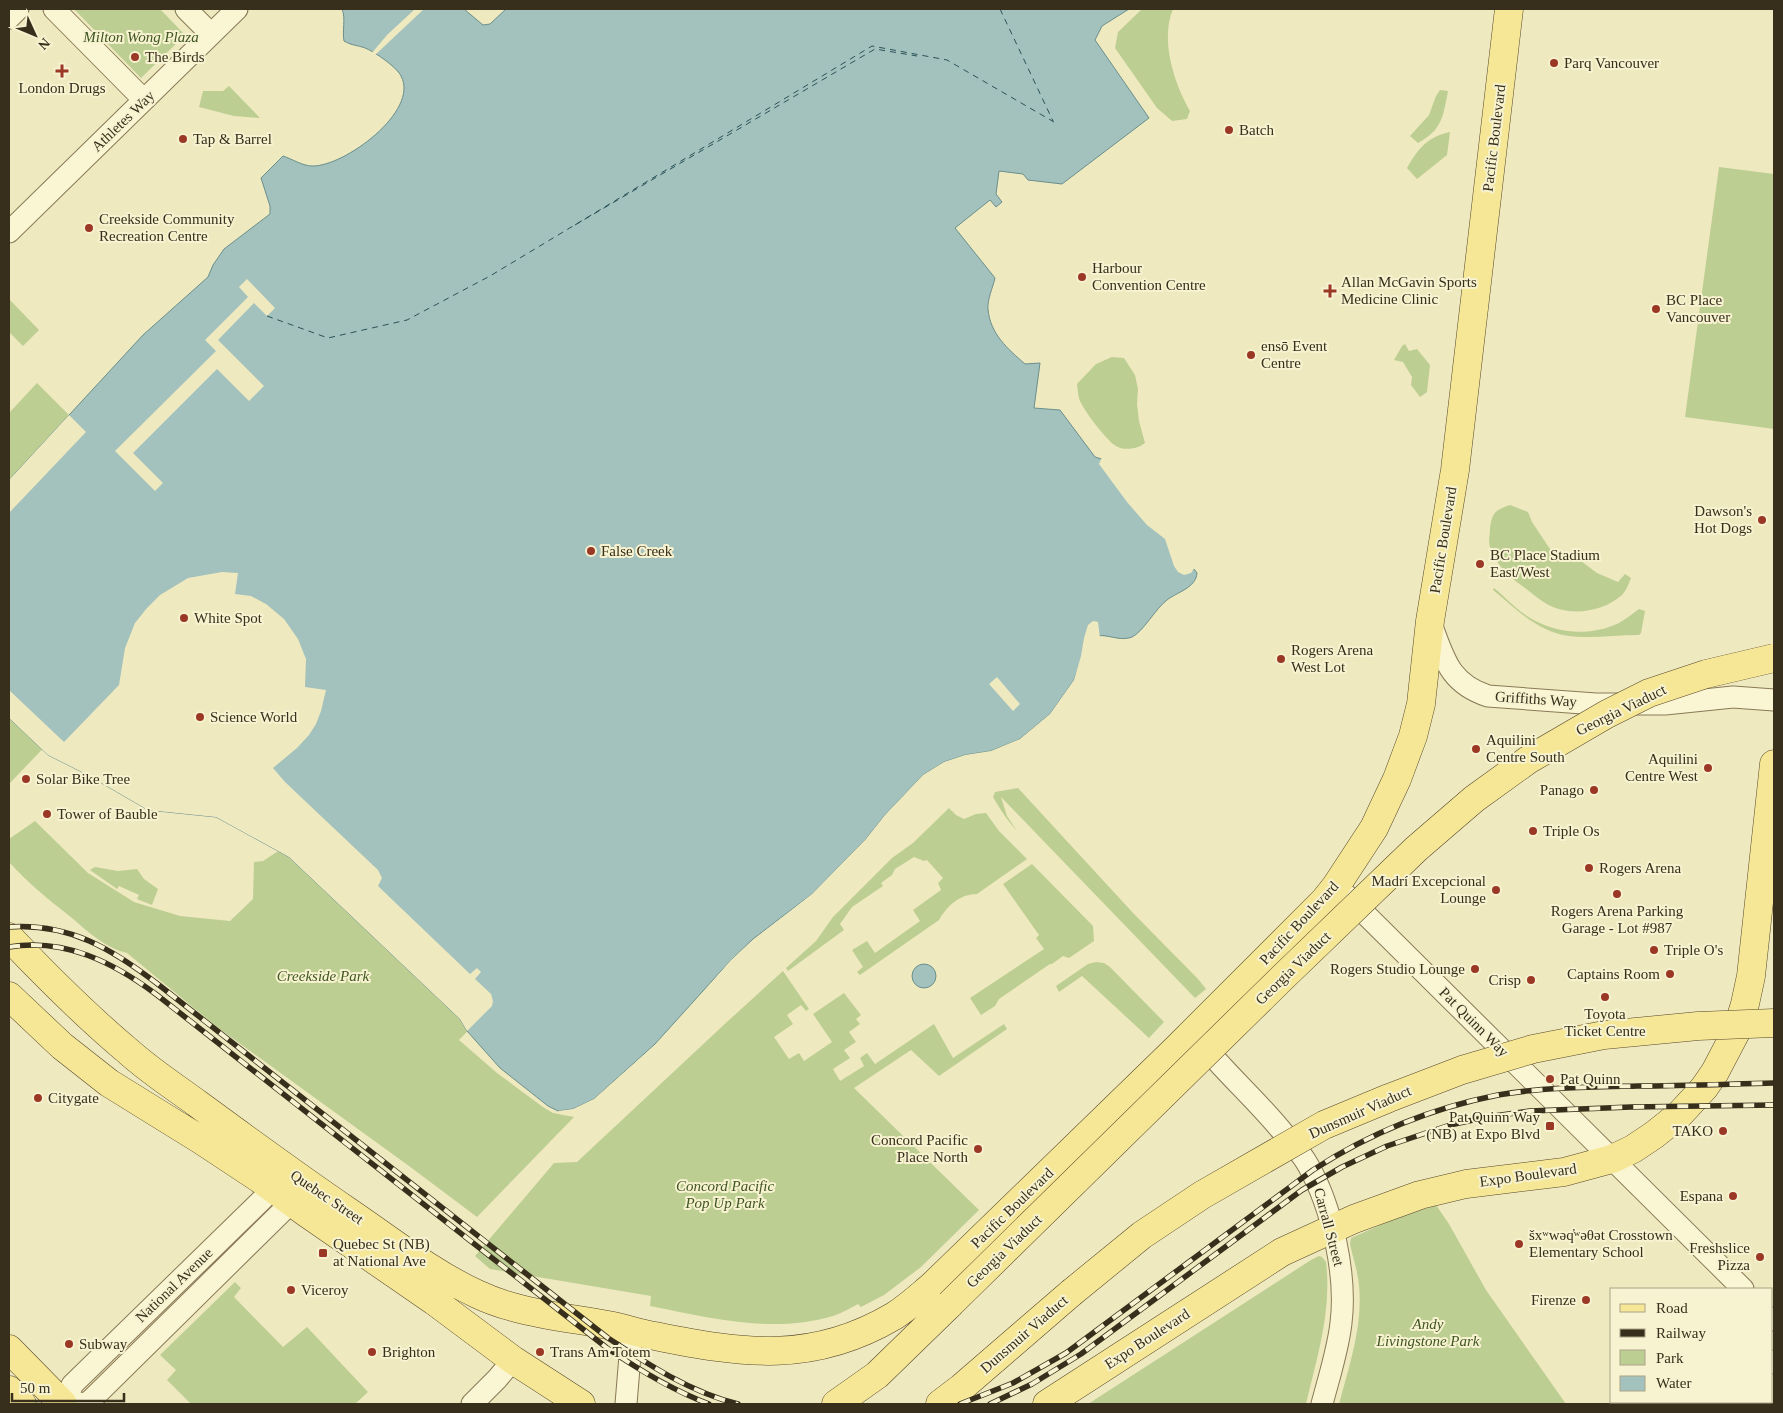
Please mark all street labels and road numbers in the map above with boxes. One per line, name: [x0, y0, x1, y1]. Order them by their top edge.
street label: Pacific Boulevard: [1479, 83, 1509, 193]
street label: Athletes Way: [88, 87, 158, 155]
street label: Pacific Boulevard: [1427, 485, 1459, 595]
street label: Georgia Viaduct: [1573, 681, 1669, 739]
street label: Griffiths Way: [1495, 688, 1578, 710]
street label: Pacific Boulevard: [1256, 878, 1342, 968]
street label: Georgia Viaduct: [1252, 928, 1334, 1008]
street label: Pat Quinn Way: [1436, 984, 1512, 1060]
street label: Dunsmuir Viaduct: [1306, 1082, 1414, 1142]
street label: Expo Boulevard: [1478, 1160, 1578, 1190]
street label: Pacific Boulevard: [968, 1164, 1057, 1251]
street label: Quebec Street: [287, 1167, 367, 1228]
street label: Carrall Street: [1311, 1186, 1347, 1269]
street label: Georgia Viaduct: [963, 1211, 1045, 1291]
street label: National Avenue: [132, 1244, 216, 1326]
street label: Dunsmuir Viaduct: [977, 1291, 1071, 1376]
street label: Expo Boulevard: [1102, 1305, 1193, 1372]

